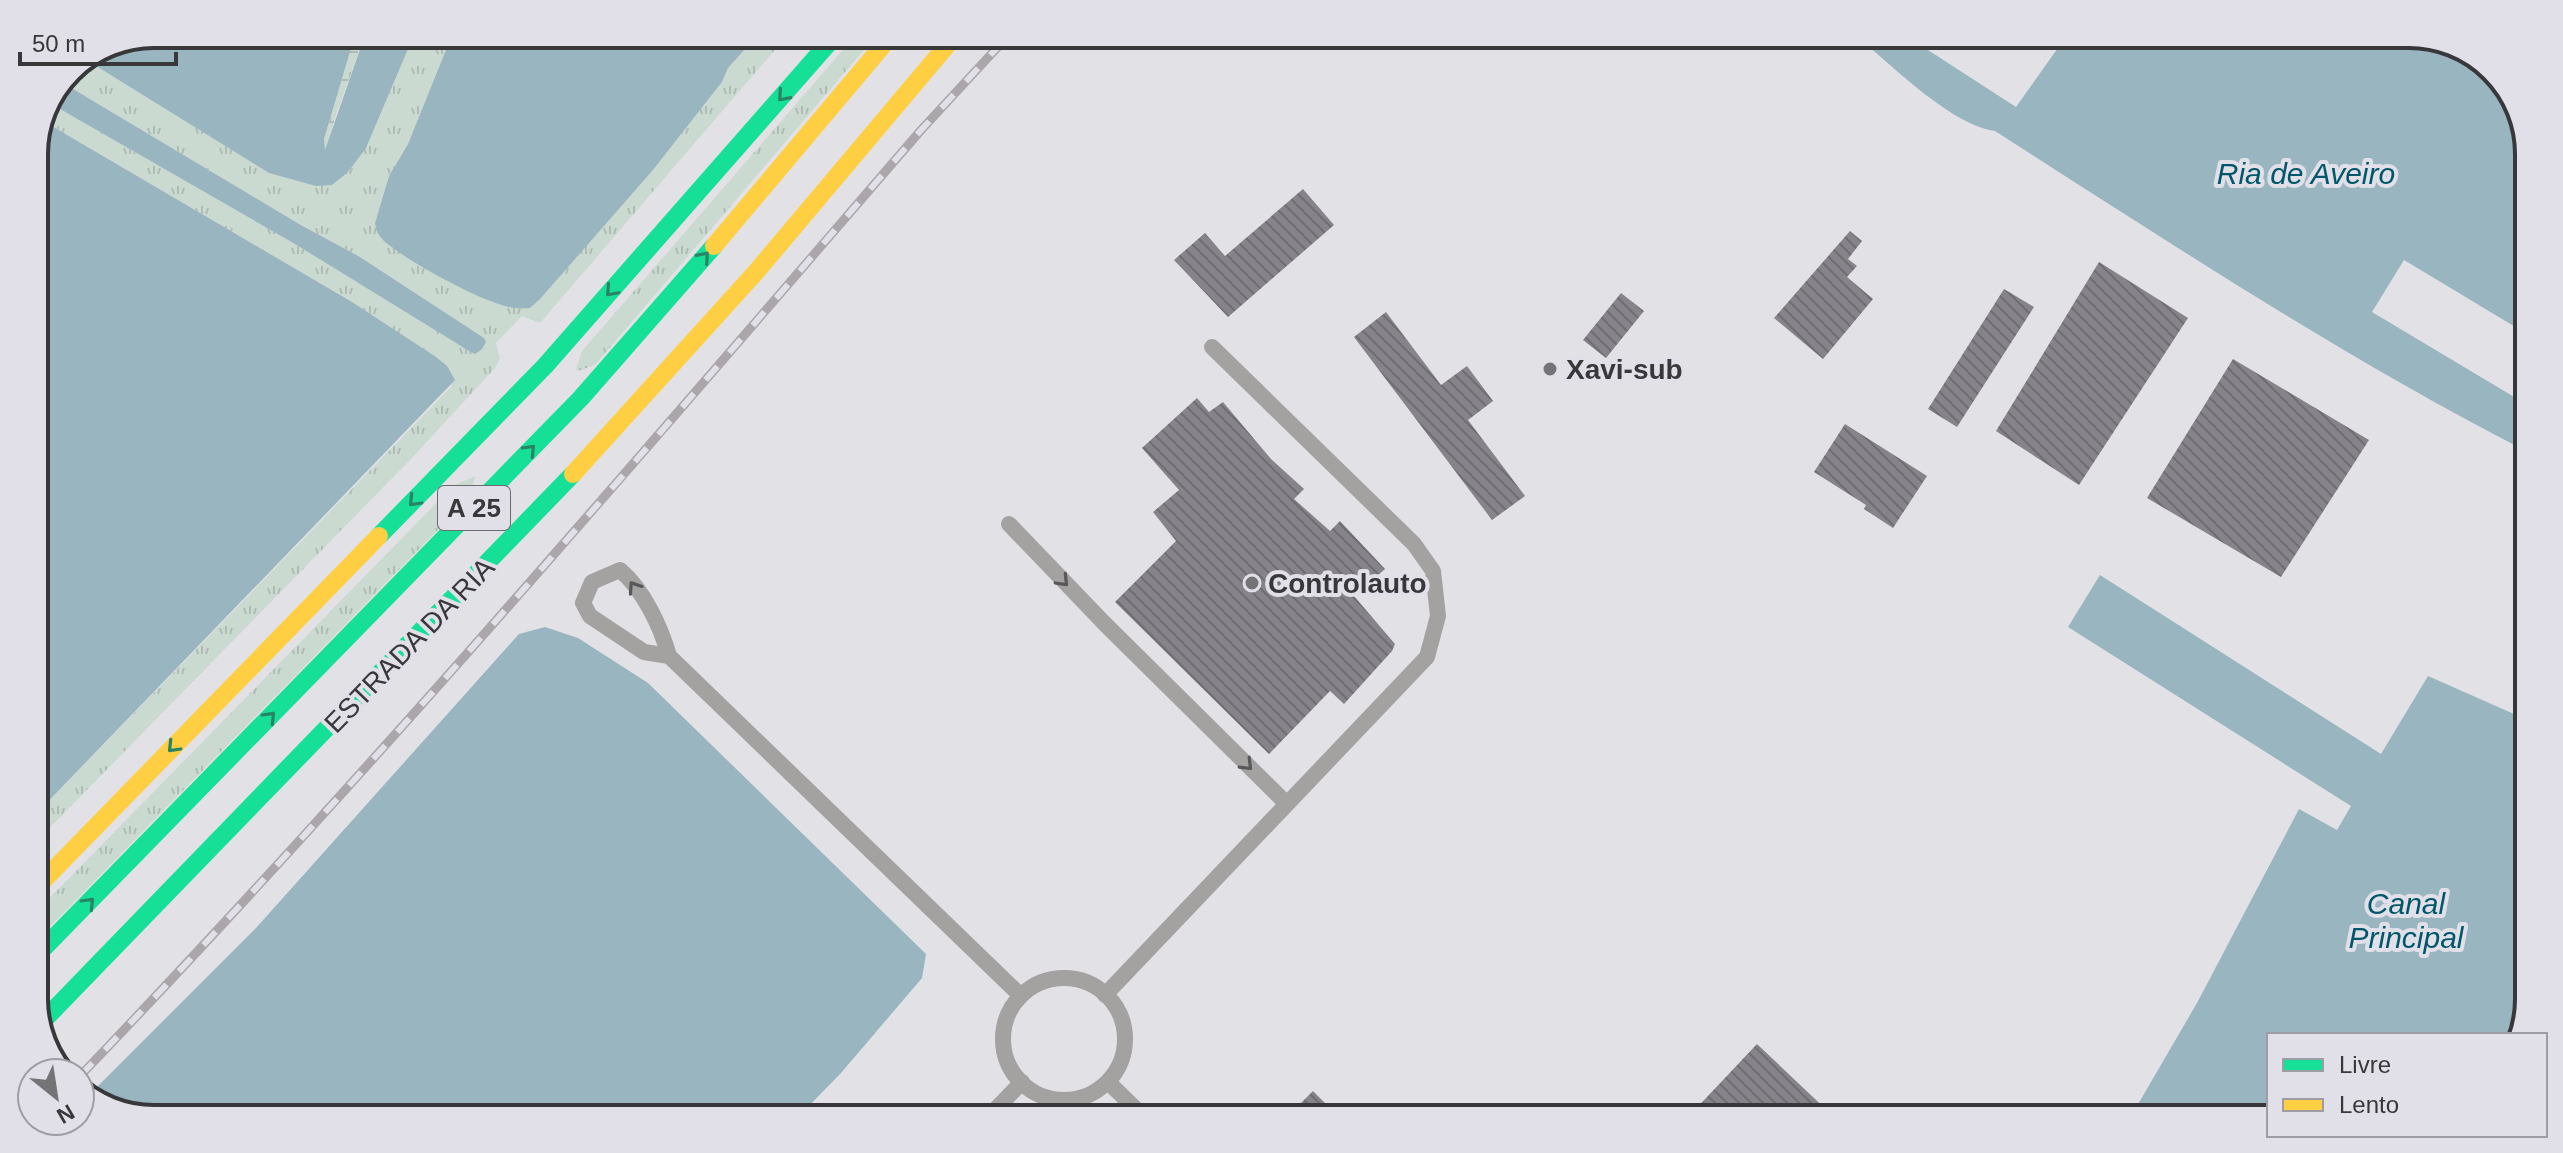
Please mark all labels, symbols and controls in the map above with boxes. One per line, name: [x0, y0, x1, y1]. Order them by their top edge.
scale bar: [20, 16, 176, 66]
text: 50 m: [32, 30, 85, 57]
one-way arrow: [778, 86, 792, 101]
water label: Ria de Aveiro: [2217, 157, 2395, 190]
one-way arrow: [695, 252, 709, 267]
one-way arrow: [606, 282, 621, 297]
place label: Xavi-sub: [1566, 354, 1683, 385]
marker: Xavi-sub: [1541, 360, 1559, 378]
one-way arrow: [521, 445, 536, 459]
road number: A 25: [438, 486, 510, 530]
one-way arrow: [409, 491, 423, 506]
street label: ESTRADA DA RIA: [318, 552, 501, 739]
place label: Controlauto: [1268, 568, 1427, 599]
one-way arrow: [1053, 572, 1068, 586]
marker: Controlauto: [1243, 574, 1261, 592]
one-way arrow: [629, 581, 644, 595]
one-way arrow: [261, 712, 276, 726]
one-way arrow: [168, 738, 183, 752]
one-way arrow: [1238, 755, 1252, 770]
water label: Canal Principal: [2348, 887, 2465, 954]
one-way arrow: [80, 898, 94, 912]
legend: [2267, 1033, 2547, 1137]
text: Livre: [2339, 1051, 2391, 1078]
north arrow: [16, 1057, 96, 1137]
text: Lento: [2339, 1091, 2399, 1118]
text: N: [53, 1099, 79, 1129]

